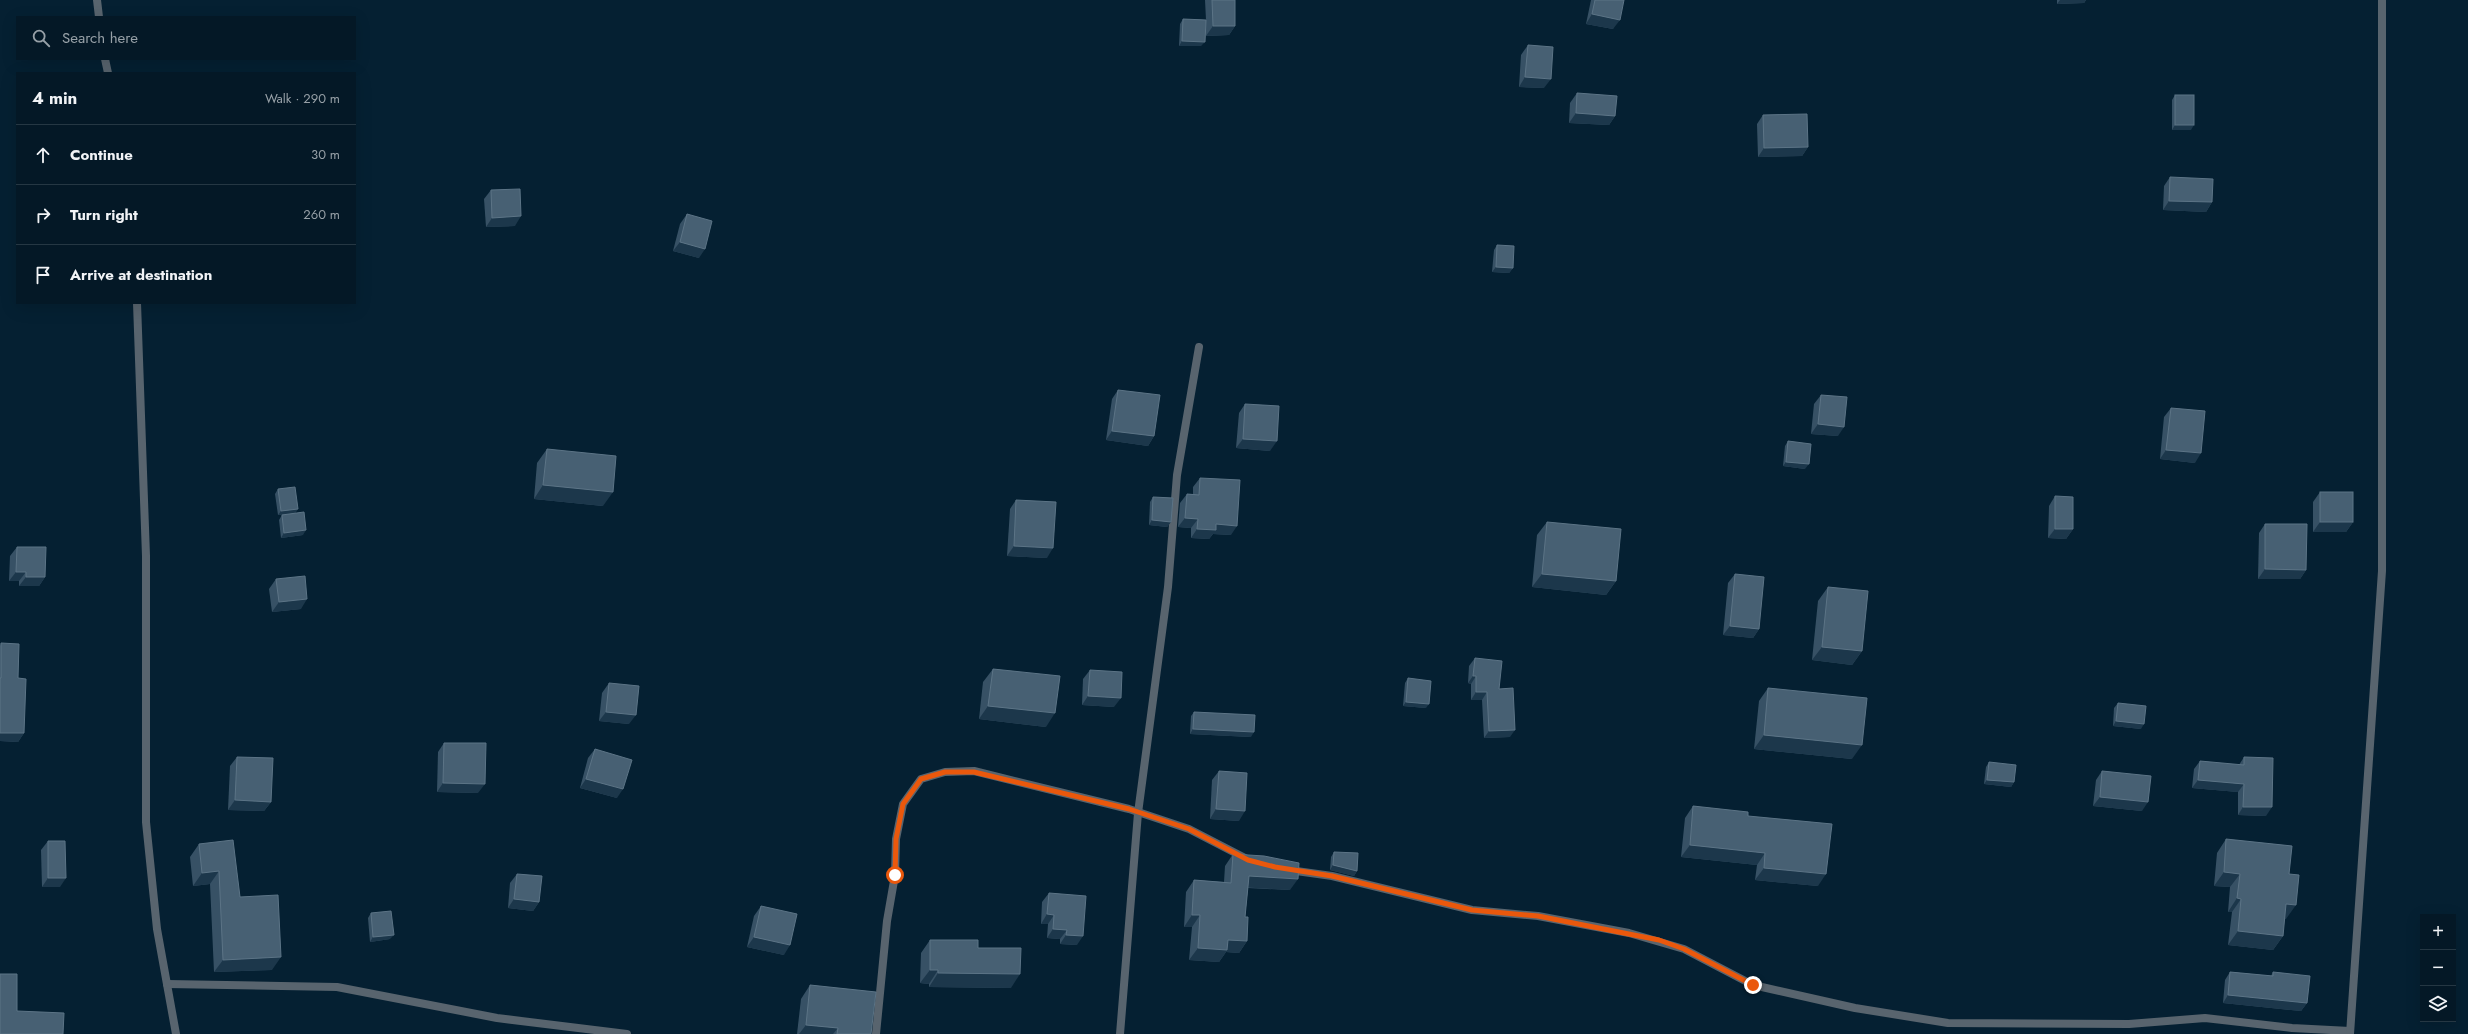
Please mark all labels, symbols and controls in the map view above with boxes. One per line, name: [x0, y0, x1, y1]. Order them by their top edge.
search box: [16, 16, 356, 60]
icon: search: [30, 27, 52, 49]
text: Search here: [62, 27, 138, 49]
text: 4 min: [32, 86, 77, 110]
text: Walk · 290 m: [265, 89, 340, 108]
icon: ahead: [32, 144, 54, 166]
text: Continue: [70, 144, 133, 166]
text: 30 m: [311, 145, 340, 164]
icon: right: [32, 204, 54, 226]
text: Turn right: [70, 204, 138, 226]
text: 260 m: [303, 205, 340, 224]
icon: arrive: [32, 264, 54, 286]
text: Arrive at destination: [70, 264, 212, 286]
route start: [886, 866, 904, 884]
map controls: [2420, 914, 2456, 1022]
button: +: [2420, 914, 2456, 950]
button: −: [2420, 950, 2456, 986]
route end: [1744, 976, 1762, 994]
button: layers: [2420, 986, 2456, 1022]

